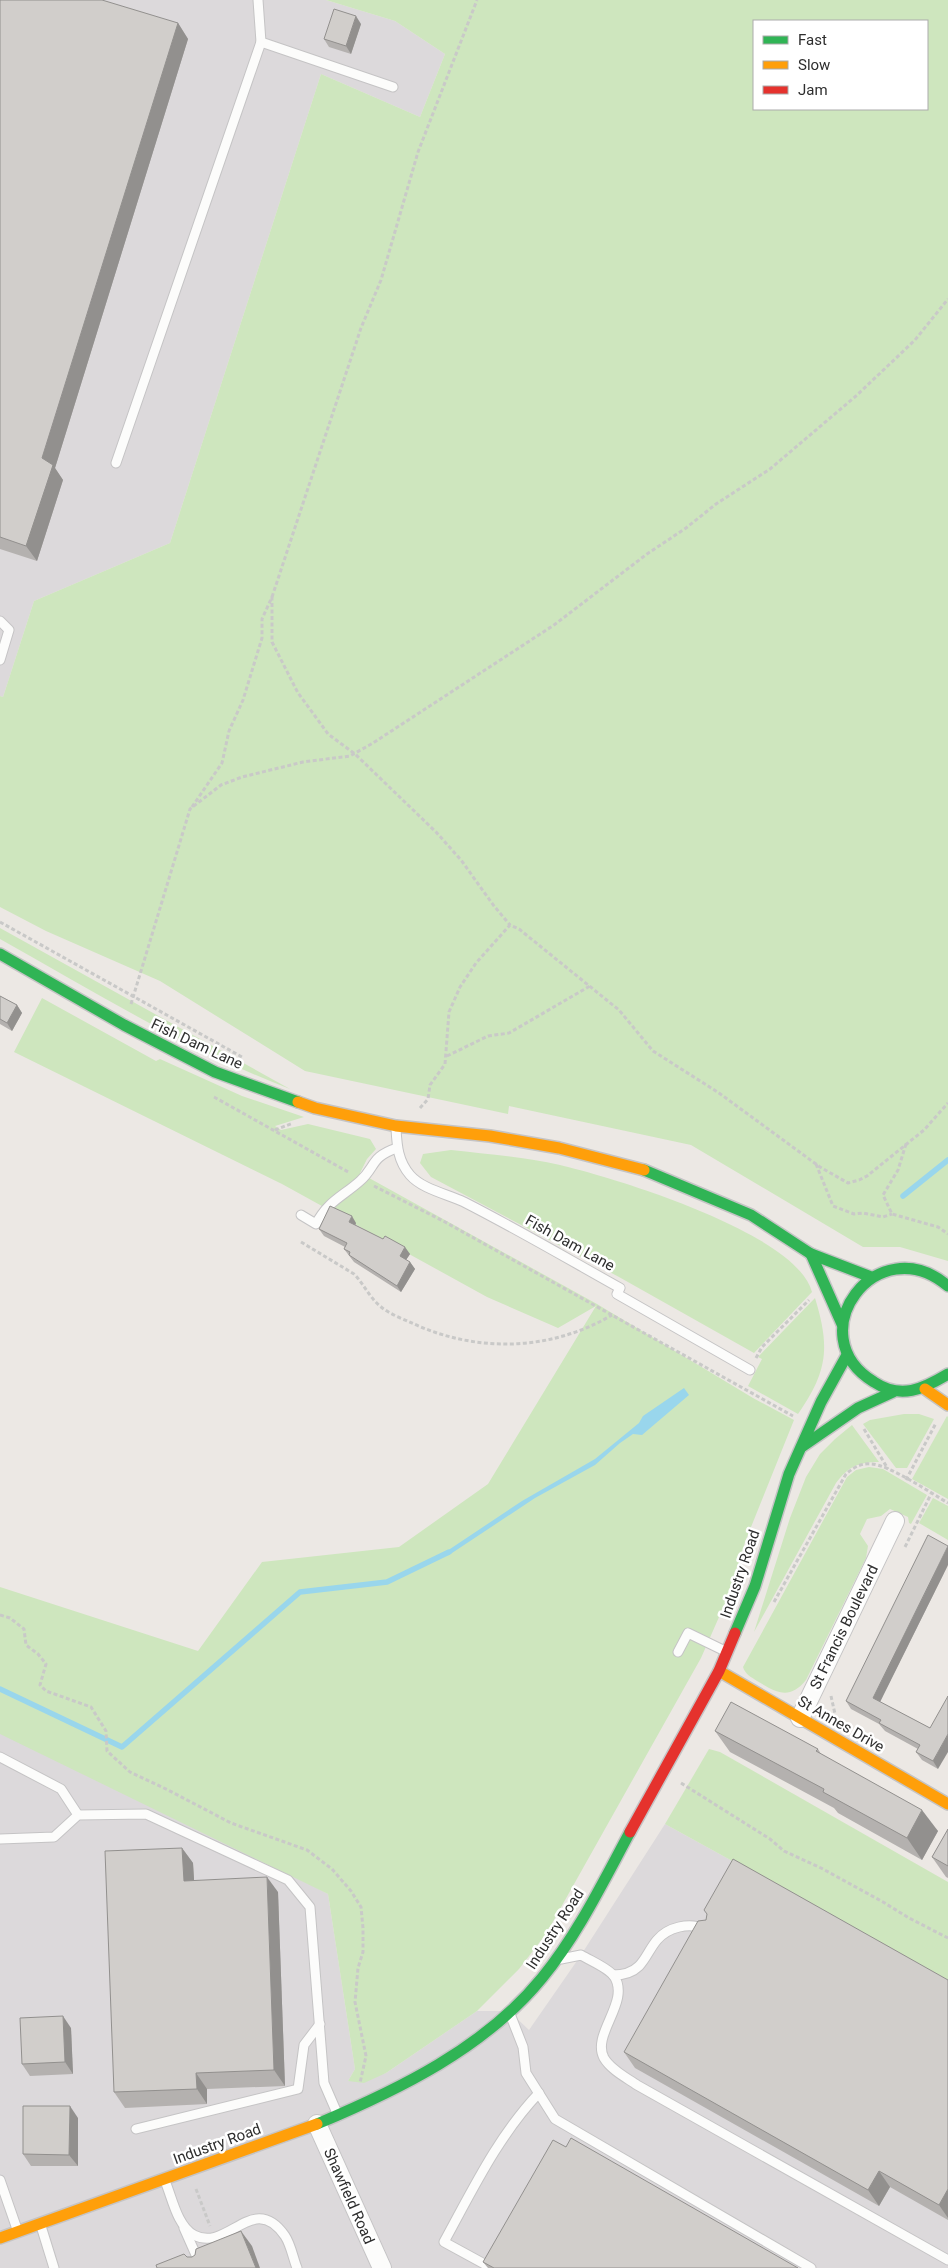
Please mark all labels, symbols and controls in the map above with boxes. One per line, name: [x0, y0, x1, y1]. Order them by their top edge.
legend: [753, 20, 928, 110]
text: Fast: [798, 31, 827, 49]
text: Slow: [798, 56, 830, 74]
text: Jam: [798, 81, 828, 99]
street label: Fish Dam Lane: [148, 1015, 246, 1073]
street label: Fish Dam Lane: [522, 1211, 618, 1275]
street label: Industry Road: [716, 1527, 764, 1621]
street label: St Francis Boulevard: [806, 1562, 882, 1692]
street label: St Annes Drive: [794, 1692, 888, 1756]
street label: Industry Road: [522, 1885, 588, 1973]
street label: Industry Road: [171, 2120, 263, 2168]
street label: Shawfield Road: [320, 2145, 378, 2247]

